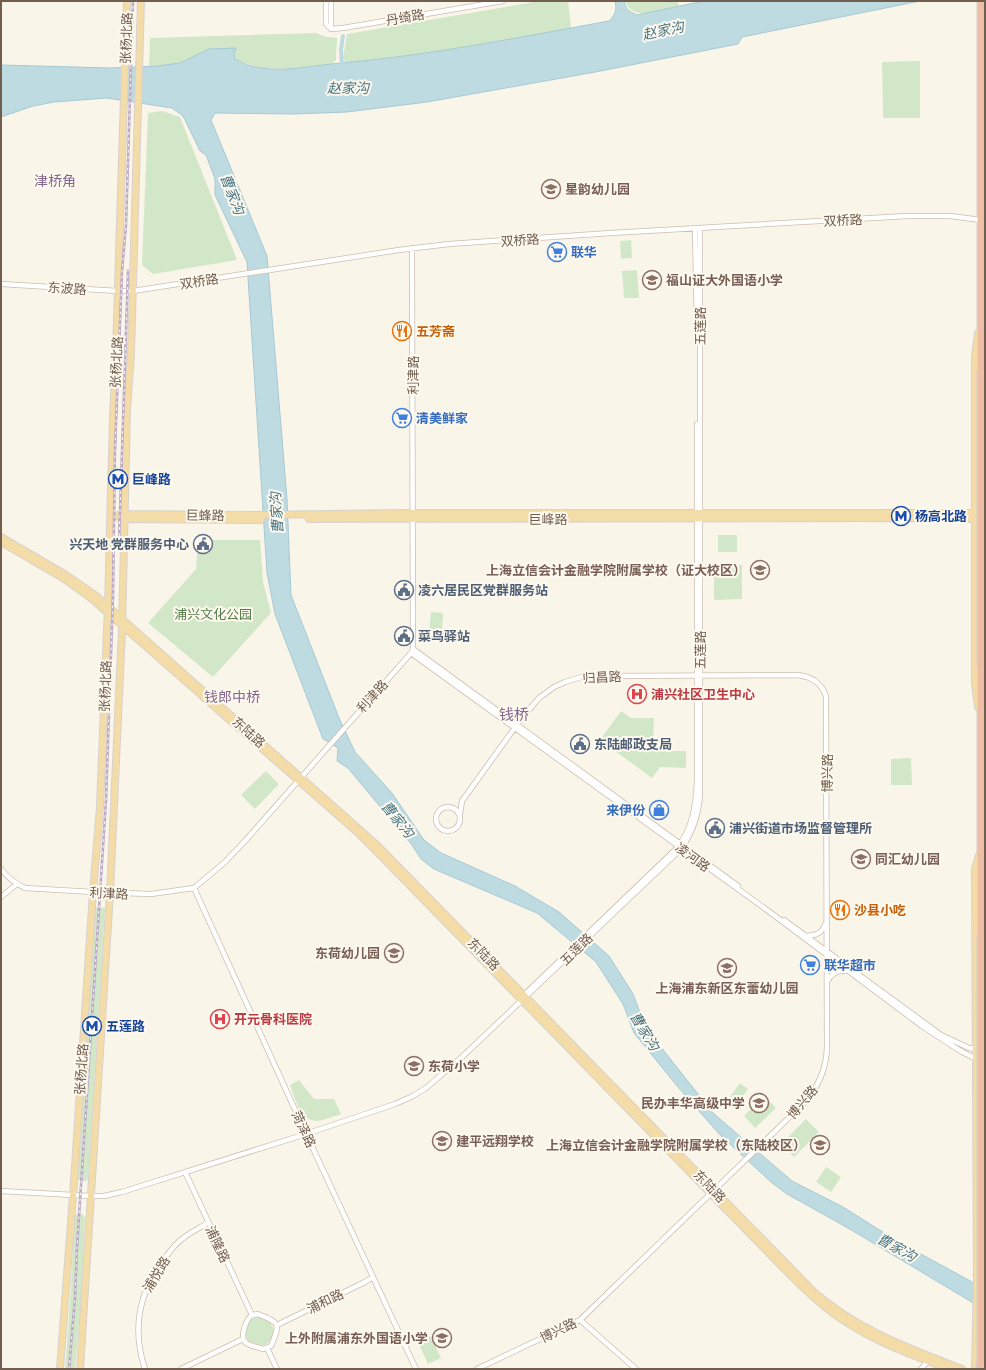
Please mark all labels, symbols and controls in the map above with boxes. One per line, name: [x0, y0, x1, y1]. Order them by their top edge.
street label: 丹绮路: [384, 6, 426, 28]
street label: 张杨北路: [117, 12, 135, 64]
water label: 赵家沟: [641, 17, 687, 43]
water label: 赵家沟: [327, 79, 371, 96]
water label: 曹家沟: [218, 171, 249, 219]
district label: 津桥角: [34, 172, 76, 189]
school or university icon: 星韵幼儿园: [540, 178, 562, 200]
place label: 星韵幼儿园: [565, 181, 630, 197]
street label: 双桥路: [823, 211, 863, 229]
street label: 双桥路: [500, 231, 540, 249]
supermarket icon: 联华: [546, 241, 568, 263]
place label: 联华: [571, 244, 597, 260]
school or university icon: 福山证大外国语小学: [641, 269, 663, 291]
street label: 双桥路: [178, 270, 220, 292]
place label: 福山证大外国语小学: [666, 272, 783, 288]
street label: 东波路: [47, 279, 87, 297]
street label: 五莲路: [692, 306, 708, 346]
restaurant icon: 五芳斋: [391, 320, 413, 342]
place label: 五芳斋: [416, 323, 455, 339]
street label: 张杨北路: [107, 336, 125, 388]
street label: 利津路: [405, 355, 421, 395]
supermarket icon: 清美鲜家: [391, 407, 413, 429]
place label: 清美鲜家: [416, 410, 468, 426]
metro station icon: 巨峰路: [107, 468, 129, 490]
place label: 巨峰路: [132, 471, 171, 487]
water label: 曹家沟: [266, 489, 286, 535]
metro station icon: 杨高北路: [890, 505, 912, 527]
street label: 巨蜂路: [185, 507, 225, 523]
place label: 杨高北路: [915, 508, 967, 524]
street label: 巨峰路: [528, 511, 568, 527]
public building icon: 兴天地 党群服务中心: [192, 533, 214, 555]
place label: 兴天地 党群服务中心: [69, 536, 189, 552]
school or university icon: 上海立信会计金融学院附属学校（证大校区）: [749, 559, 771, 581]
place label: 上海立信会计金融学院附属学校（证大校区）: [486, 562, 746, 578]
public building icon: 凌六居民区党群服务站: [393, 579, 415, 601]
place label: 凌六居民区党群服务站: [418, 582, 548, 598]
park label: 浦兴文化公园: [174, 606, 252, 622]
public building icon: 菜鸟驿站: [393, 625, 415, 647]
place label: 菜鸟驿站: [418, 628, 470, 644]
street label: 五莲路: [692, 630, 708, 670]
street label: 张杨北路: [96, 660, 114, 712]
street label: 归昌路: [582, 668, 622, 686]
street label: 利津路: [353, 676, 391, 716]
hospital icon: 浦兴社区卫生中心: [626, 683, 648, 705]
place label: 浦兴社区卫生中心: [651, 686, 755, 702]
district label: 钱郎中桥: [204, 688, 260, 705]
district label: 钱桥: [499, 705, 529, 723]
street label: 东陆路: [229, 713, 269, 751]
public building icon: 东陆邮政支局: [569, 733, 591, 755]
place label: 东陆邮政支局: [594, 736, 672, 752]
street label: 博兴路: [819, 753, 835, 793]
water label: 曹家沟: [378, 797, 419, 842]
shop icon: 来伊份: [648, 799, 670, 821]
place label: 来伊份: [606, 802, 646, 818]
public building icon: 浦兴街道市场监督管理所: [704, 817, 726, 839]
place label: 浦兴街道市场监督管理所: [729, 820, 872, 836]
street label: 凌河路: [673, 839, 713, 875]
school or university icon: 同汇幼儿园: [850, 848, 872, 870]
place label: 同汇幼儿园: [875, 851, 940, 867]
street label: 利津路: [89, 884, 129, 902]
restaurant icon: 沙县小吃: [829, 899, 851, 921]
place label: 沙县小吃: [854, 902, 906, 918]
street label: 五莲路: [556, 930, 596, 968]
street label: 东陆路: [465, 934, 503, 974]
school or university icon: 东荷幼儿园: [383, 942, 405, 964]
place label: 东荷幼儿园: [315, 945, 380, 961]
supermarket icon: 联华超市: [799, 954, 821, 976]
school or university icon: 上海浦东新区东蕾幼儿园: [716, 957, 738, 979]
place label: 联华超市: [824, 957, 876, 973]
place label: 上海浦东新区东蕾幼儿园: [655, 980, 799, 996]
hospital icon: 开元骨科医院: [209, 1008, 231, 1030]
water label: 曹家沟: [627, 1009, 664, 1055]
place label: 开元骨科医院: [234, 1011, 312, 1027]
metro station icon: 五莲路: [81, 1015, 103, 1037]
place label: 五莲路: [106, 1018, 145, 1034]
street label: 张杨北路: [71, 1042, 91, 1096]
school or university icon: 东荷小学: [403, 1055, 425, 1077]
place label: 东荷小学: [428, 1058, 480, 1074]
street label: 博兴路: [783, 1082, 821, 1122]
school or university icon: 民办丰华高级中学: [748, 1092, 770, 1114]
place label: 民办丰华高级中学: [641, 1095, 745, 1111]
street label: 菏泽路: [289, 1108, 319, 1150]
school or university icon: 建平远翔学校: [431, 1130, 453, 1152]
place label: 建平远翔学校: [456, 1133, 534, 1149]
school or university icon: 上海立信会计金融学院附属学校（东陆校区）: [809, 1134, 831, 1156]
place label: 上海立信会计金融学院附属学校（东陆校区）: [546, 1137, 806, 1153]
street label: 东陆路: [691, 1166, 729, 1206]
street label: 浦隆路: [203, 1223, 233, 1265]
water label: 曹家沟: [875, 1229, 921, 1266]
street label: 浦悦路: [139, 1253, 173, 1295]
street label: 浦和路: [304, 1285, 346, 1317]
street label: 博兴路: [537, 1314, 579, 1346]
school or university icon: 上外附属浦东外国语小学: [431, 1327, 453, 1349]
place label: 上外附属浦东外国语小学: [285, 1330, 428, 1346]

